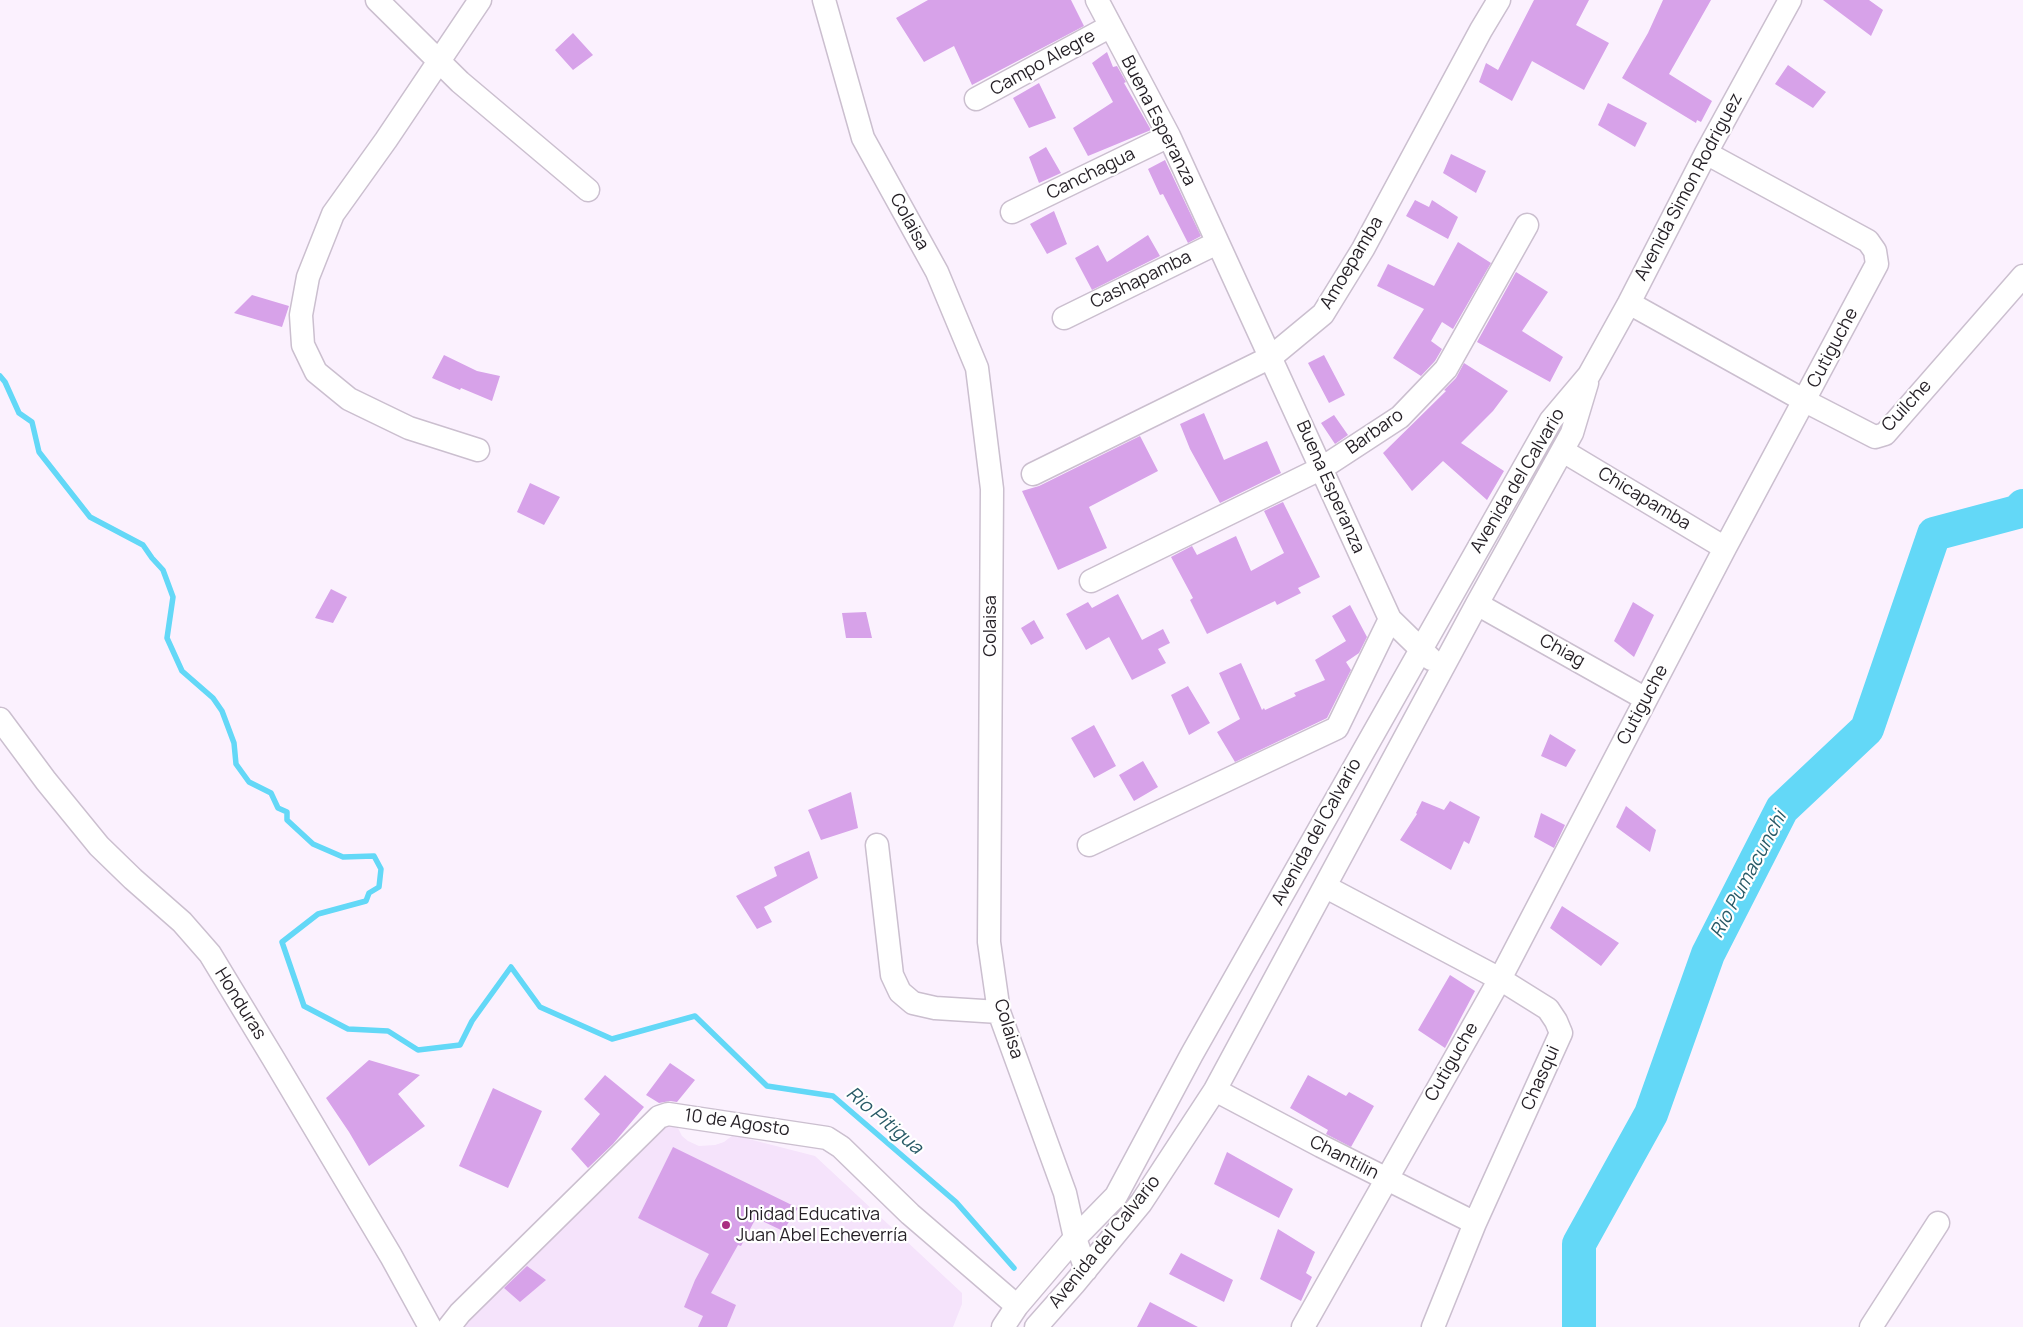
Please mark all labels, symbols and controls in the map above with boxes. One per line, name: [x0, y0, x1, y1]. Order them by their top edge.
street label: Campo Alegre: [987, 25, 1099, 101]
street label: Buena Esperanza: [1116, 52, 1200, 190]
street label: Avenida Simon Rodriguez: [1630, 90, 1748, 284]
street label: Canchagua: [1043, 143, 1139, 205]
street label: Colaisa: [885, 190, 933, 254]
street label: Amoepamba: [1316, 213, 1388, 313]
street label: Cashapamba: [1087, 246, 1195, 314]
street label: Cutiguche: [1803, 304, 1863, 392]
street label: Cuilche: [1878, 376, 1936, 436]
street label: Barbaro: [1342, 404, 1408, 460]
street label: Avenida del Calvario: [1466, 405, 1570, 557]
street label: Buena Esperanza: [1291, 417, 1369, 557]
street label: Chicapamba: [1594, 463, 1694, 535]
street label: Colaisa: [980, 595, 1002, 657]
street label: Chiag: [1536, 630, 1588, 672]
street label: Cutiguche: [1613, 661, 1673, 749]
street label: Avenida del Calvario: [1268, 755, 1366, 909]
water label: Rio Pumacunchi: [1706, 808, 1792, 942]
street label: Honduras: [210, 964, 270, 1044]
street label: Colaisa: [989, 996, 1027, 1062]
street label: Cutiguche: [1421, 1019, 1483, 1105]
street label: Chasqui: [1517, 1042, 1565, 1114]
water label: Rio Pitigua: [841, 1083, 927, 1159]
street label: 10 de Agosto: [683, 1105, 791, 1141]
street label: Chantilin: [1306, 1131, 1382, 1185]
street label: Avenida del Calvario: [1045, 1171, 1165, 1313]
place label: Unidad Educativa Juan Abel Echeverría: [736, 1204, 907, 1246]
marker: Unidad Educativa Juan Abel Echeverría: [720, 1219, 732, 1231]

